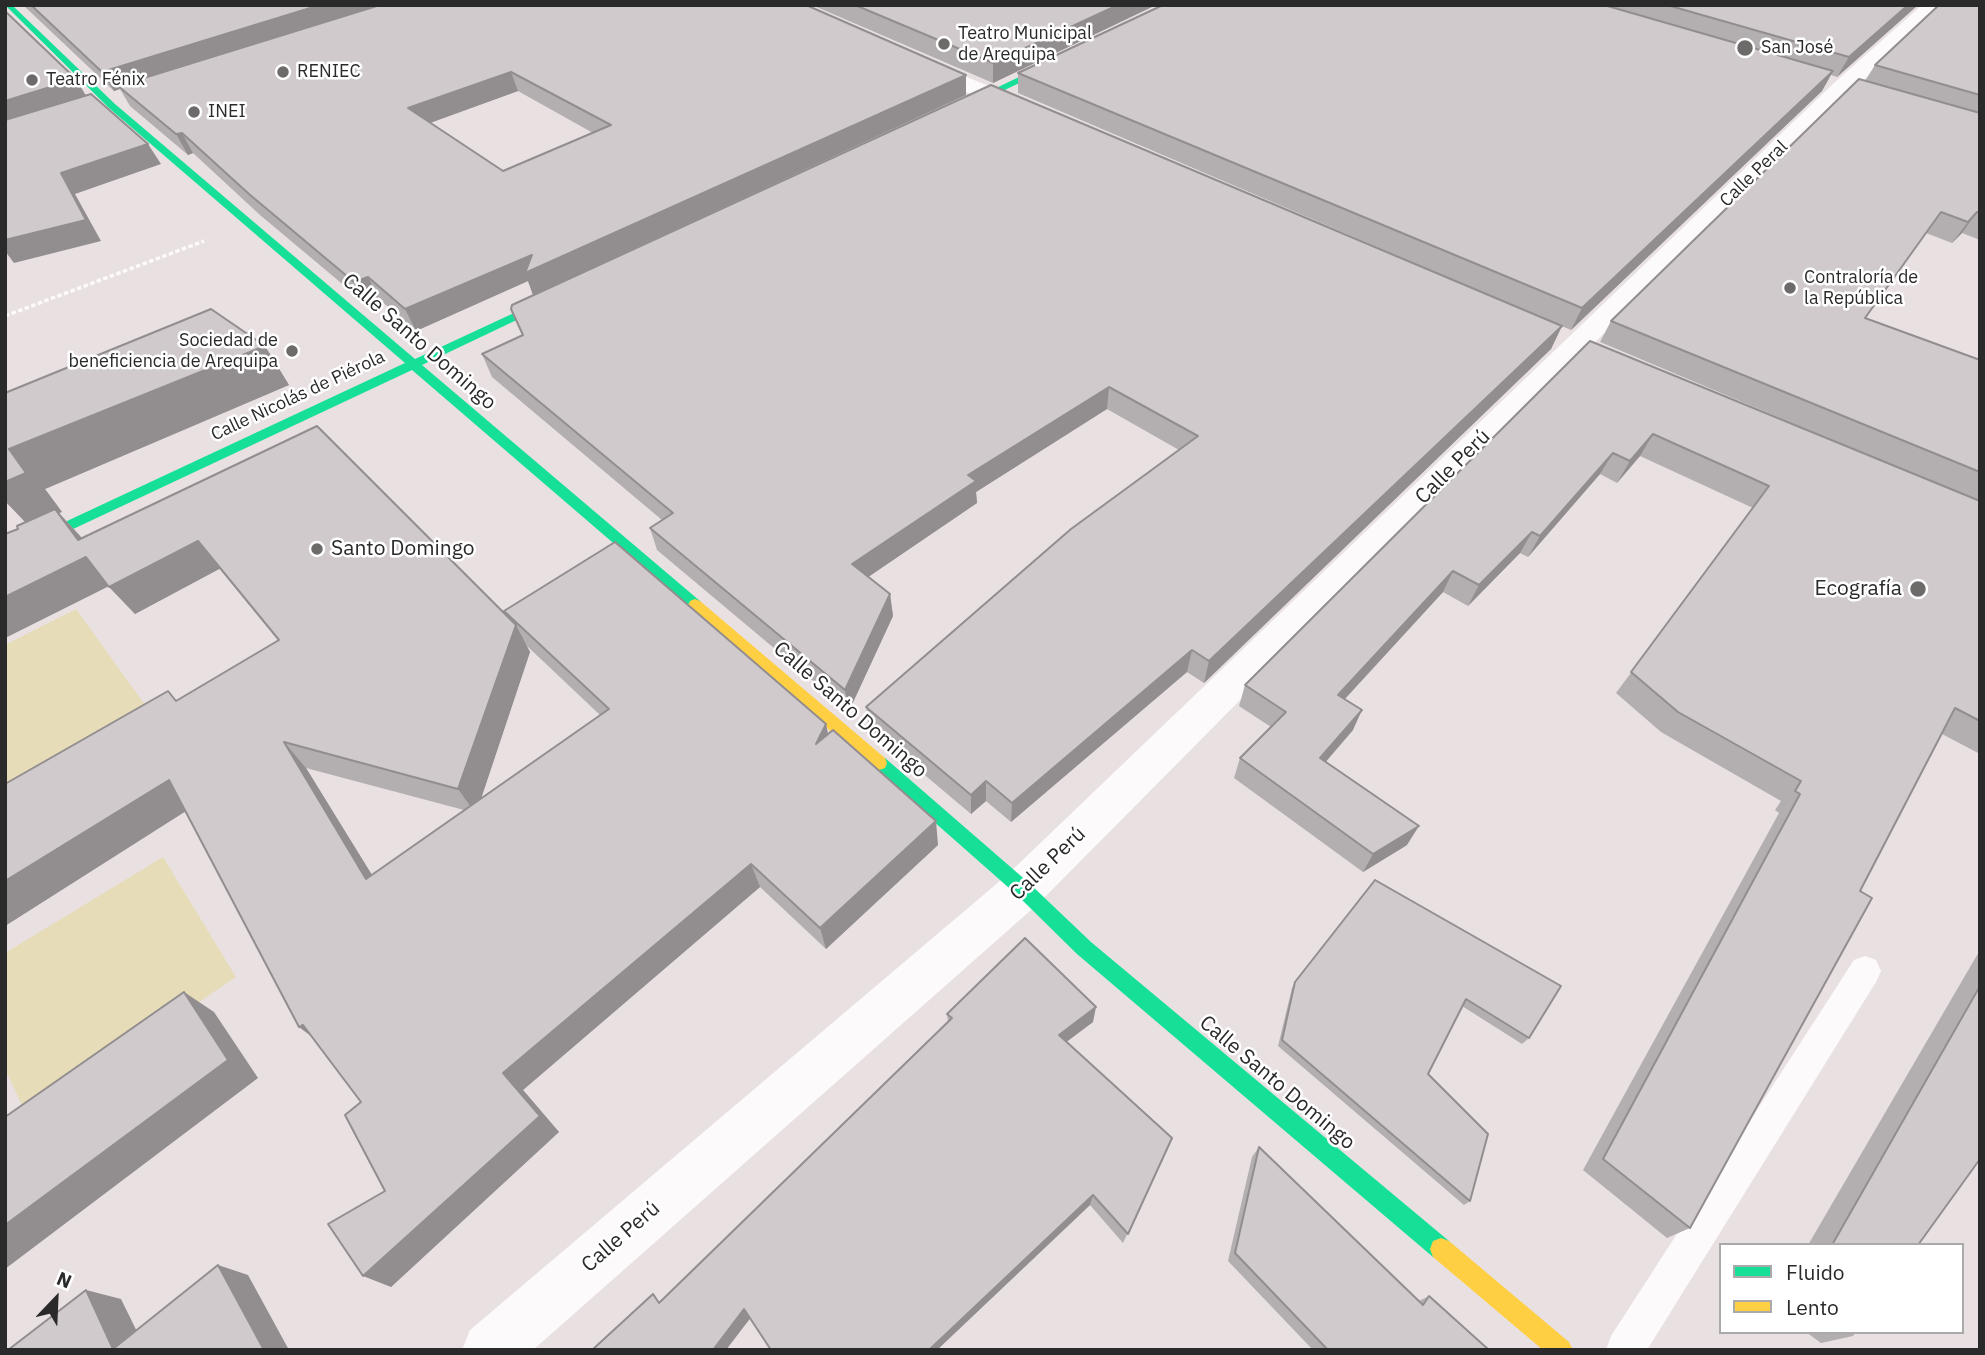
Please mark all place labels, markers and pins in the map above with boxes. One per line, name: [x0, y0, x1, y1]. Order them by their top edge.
place label: Teatro Municipal de Arequipa: [958, 23, 1092, 66]
marker: Teatro Municipal de Arequipa: [936, 36, 952, 52]
place label: San José: [1761, 37, 1833, 59]
marker: San José: [1735, 38, 1755, 58]
place label: RENIEC: [297, 61, 361, 83]
marker: RENIEC: [275, 64, 291, 80]
place label: Teatro Fénix: [46, 69, 145, 91]
marker: Teatro Fénix: [24, 72, 40, 88]
place label: INEI: [208, 101, 246, 123]
marker: INEI: [186, 104, 202, 120]
place label: Contraloría de la República: [1804, 267, 1918, 310]
marker: Contraloría de la República: [1782, 280, 1798, 296]
place label: Sociedad de beneficiencia de Arequipa: [69, 330, 278, 372]
marker: Sociedad de beneficiencia de Arequipa: [284, 343, 300, 359]
place label: Santo Domingo: [331, 536, 474, 562]
marker: Santo Domingo: [309, 541, 325, 557]
place label: Ecografía: [1815, 576, 1902, 602]
marker: Ecografía: [1908, 579, 1928, 599]

